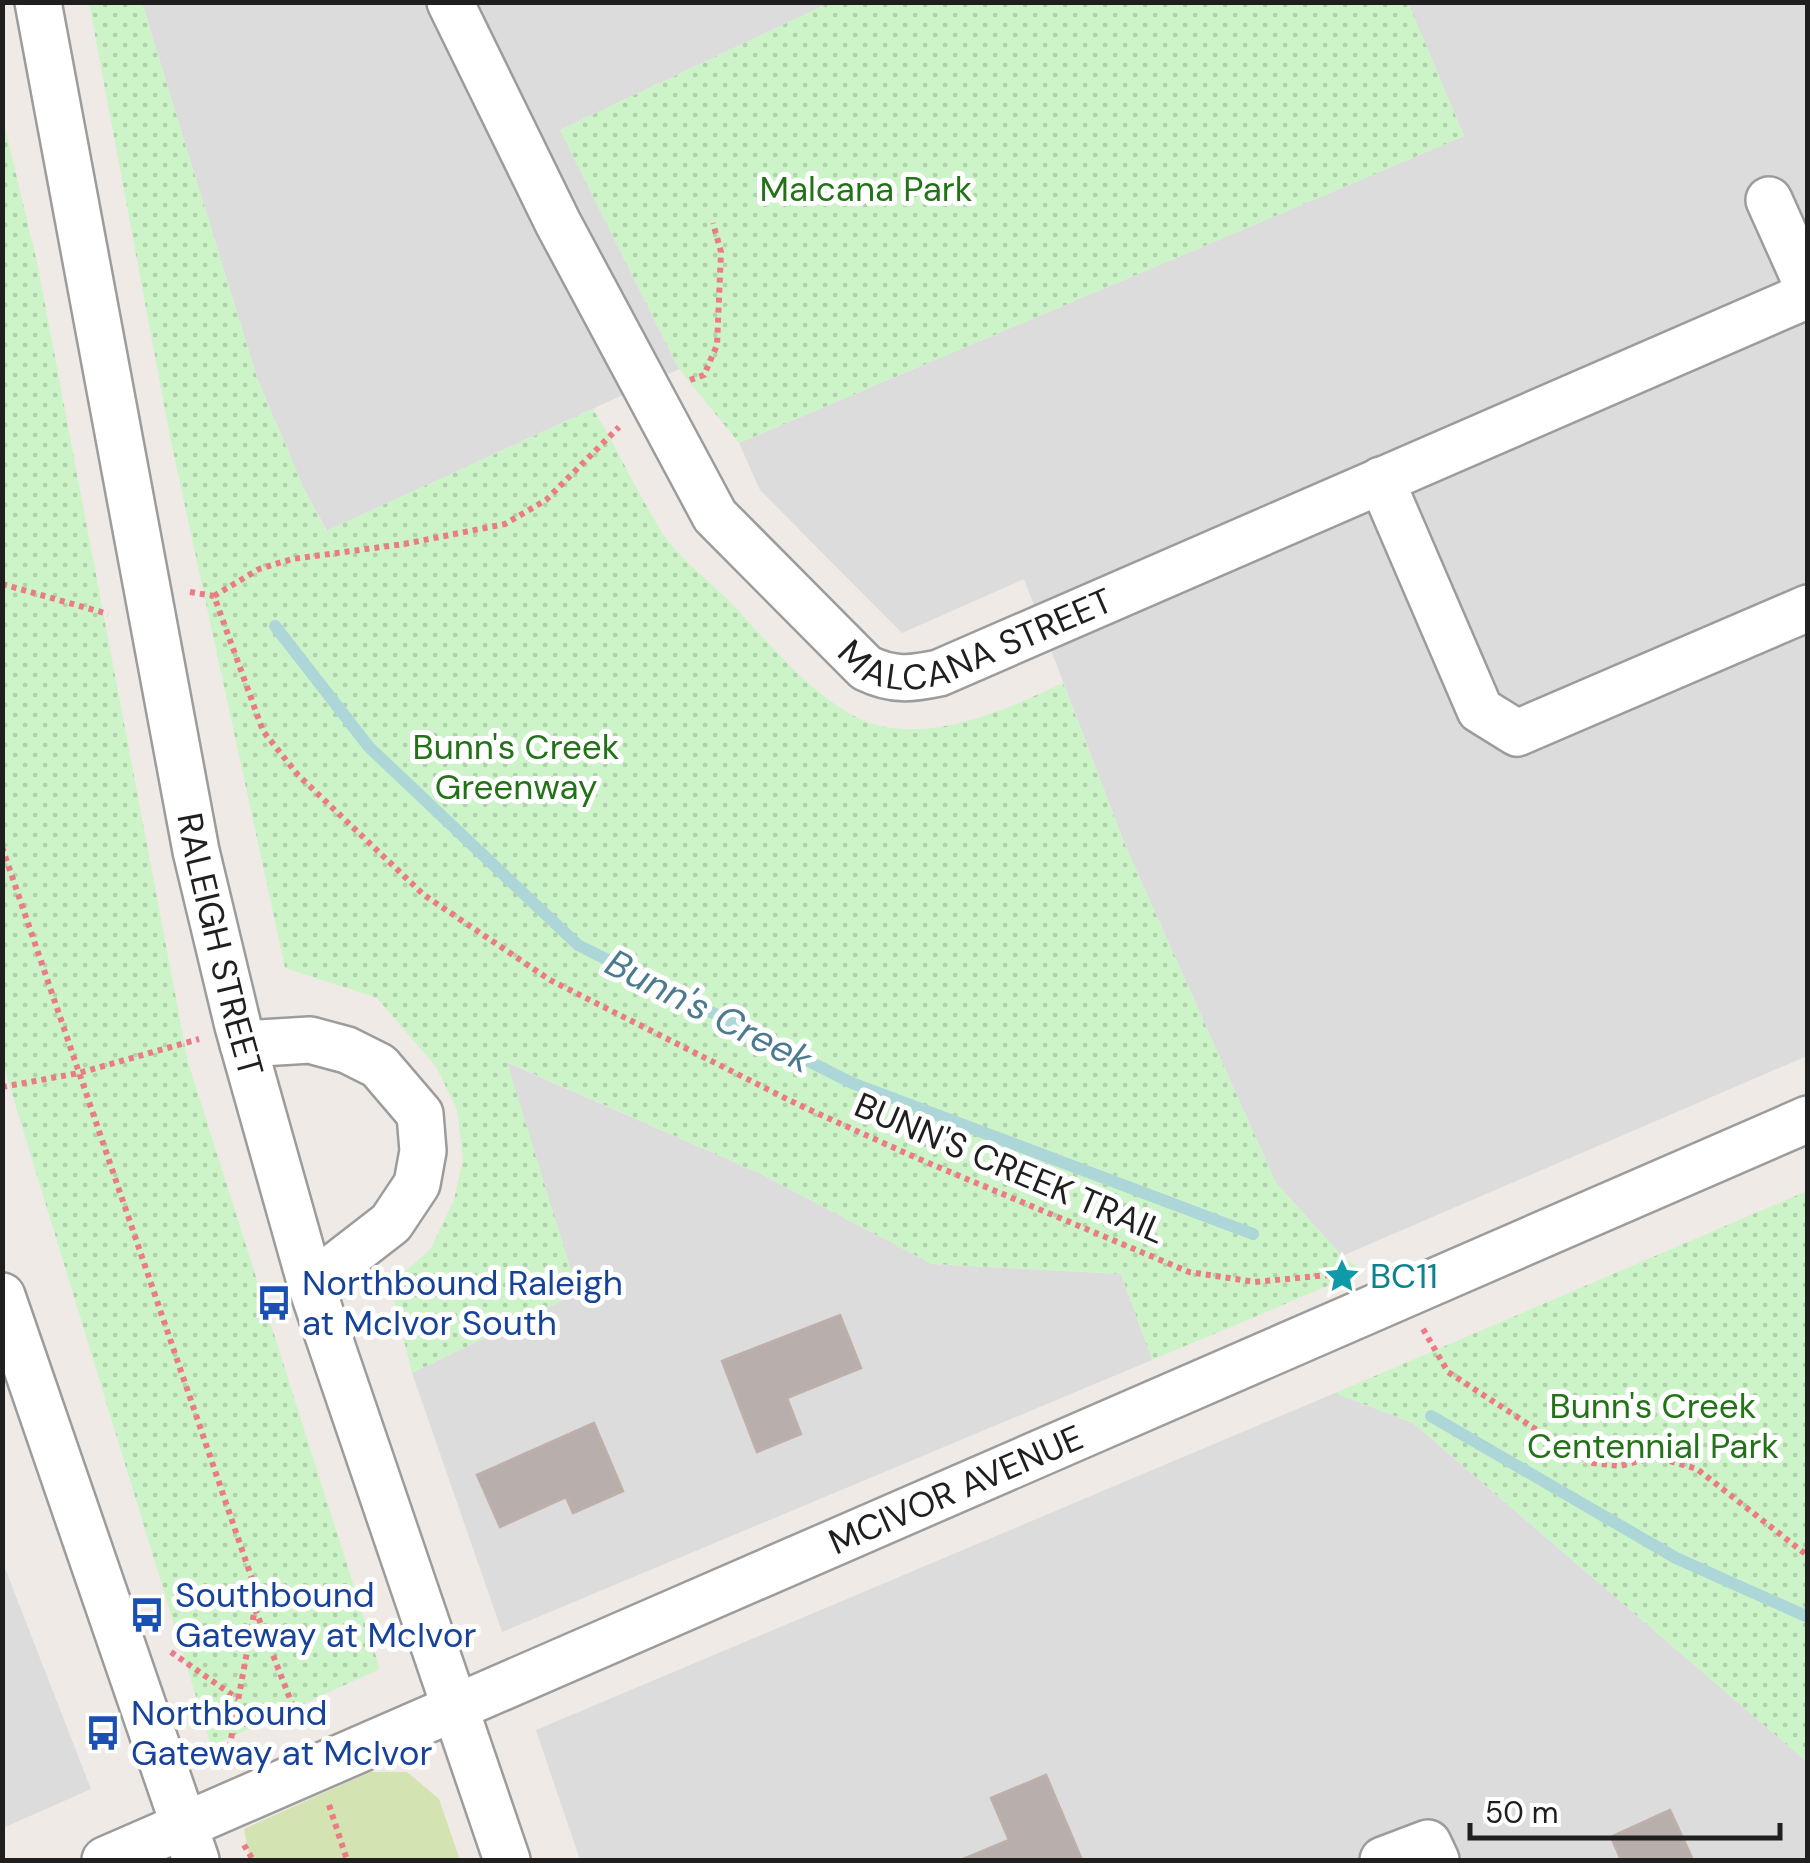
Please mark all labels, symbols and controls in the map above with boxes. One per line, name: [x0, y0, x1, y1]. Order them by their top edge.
park label: Malcana Park: [760, 166, 973, 212]
street label: MALCANA STREET: [828, 577, 1119, 701]
park label: Bunn's Creek Greenway: [413, 724, 620, 810]
street label: RALEIGH STREET: [166, 809, 274, 1082]
water label: Bunn's Creek: [597, 937, 822, 1085]
street label: BUNN'S CREEK TRAIL: [848, 1082, 1172, 1254]
place label: BC11: [1370, 1253, 1438, 1299]
place icon: BC11: [1323, 1257, 1361, 1295]
place label: Northbound Raleigh at McIvor South: [302, 1260, 623, 1346]
bus stop icon: Northbound Raleigh at McIvor South: [255, 1284, 293, 1322]
park label: Bunn's Creek Centennial Park: [1527, 1383, 1779, 1469]
street label: MCIVOR AVENUE: [822, 1414, 1090, 1565]
place label: Southbound Gateway at McIvor: [175, 1572, 476, 1658]
bus stop icon: Southbound Gateway at McIvor: [128, 1596, 166, 1634]
place label: Northbound Gateway at McIvor: [131, 1690, 432, 1776]
bus stop icon: Northbound Gateway at McIvor: [84, 1714, 122, 1752]
scale bar: [1470, 1778, 1780, 1840]
text: 50 m: [1485, 1793, 1559, 1832]

